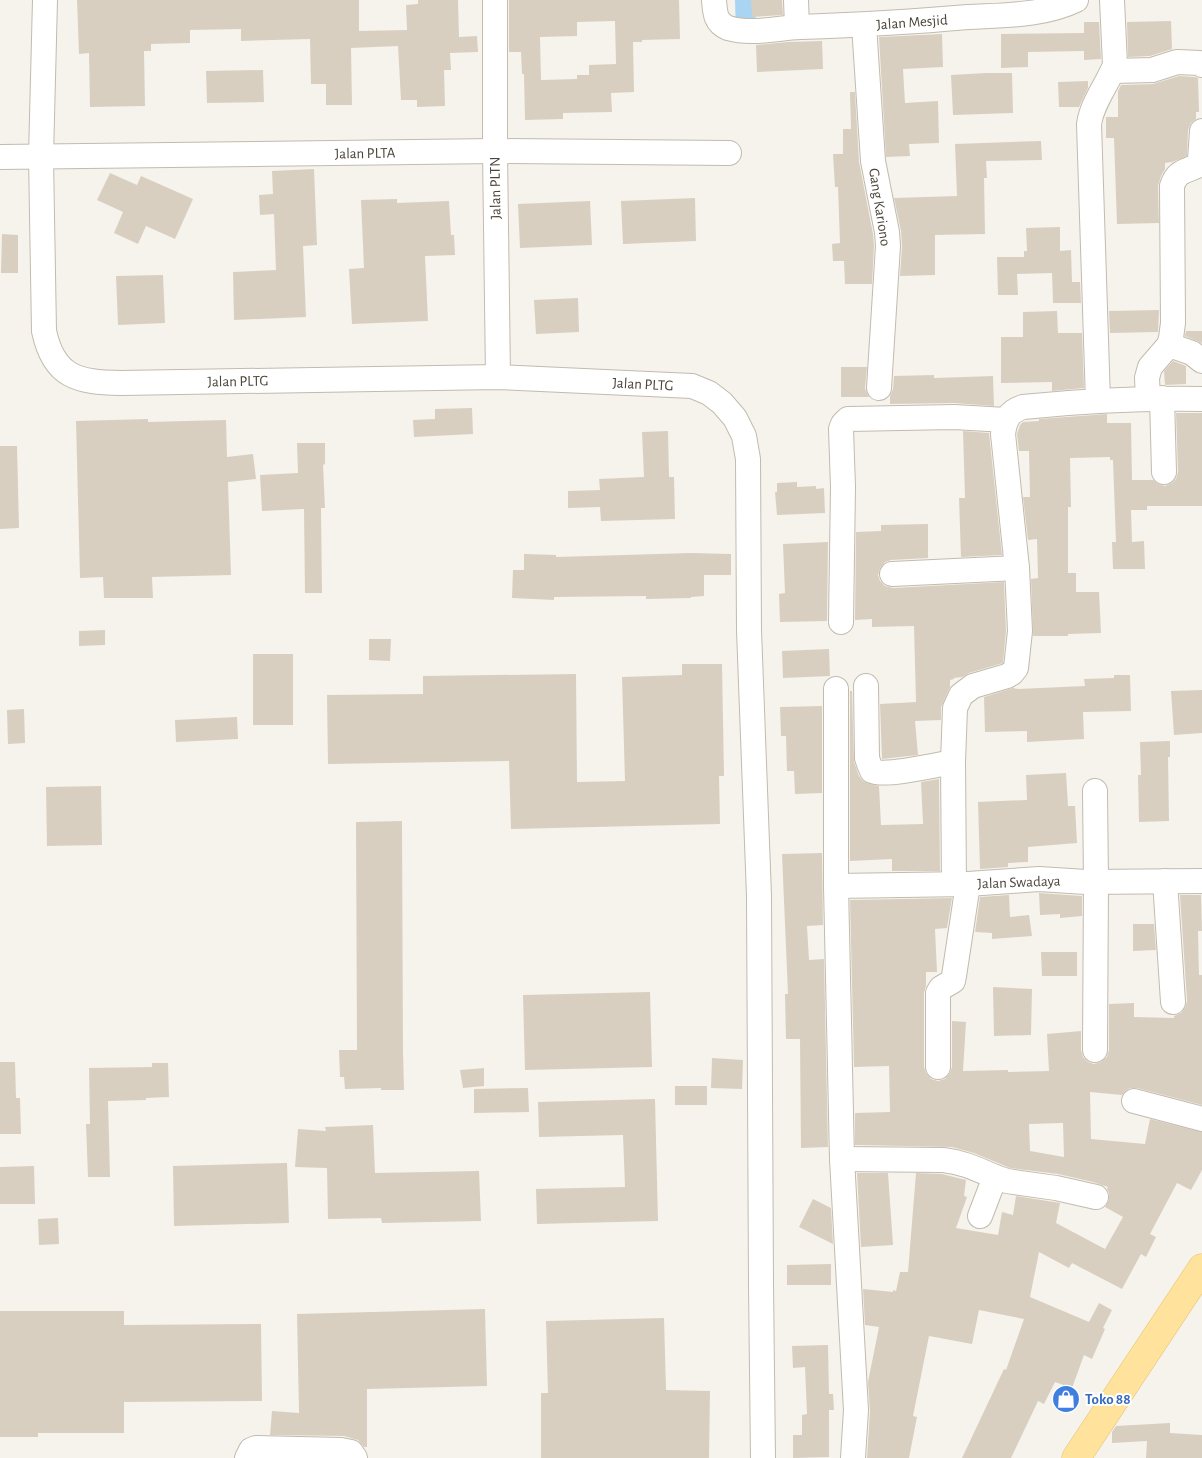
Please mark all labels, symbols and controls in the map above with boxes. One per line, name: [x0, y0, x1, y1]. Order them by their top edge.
street label: Jalan Mesjid: [876, 13, 948, 32]
street label: Jalan PLTA: [335, 145, 396, 162]
street label: Jalan PLTN: [487, 156, 504, 220]
street label: Gang Kariono: [866, 167, 893, 247]
street label: Jalan PLTG: [207, 373, 269, 390]
street label: Jalan PLTG: [612, 375, 674, 394]
street label: Jalan Swadaya: [977, 874, 1061, 891]
shop icon: Toko 88: [1051, 1384, 1081, 1414]
place label: Toko 88: [1085, 1392, 1131, 1407]

